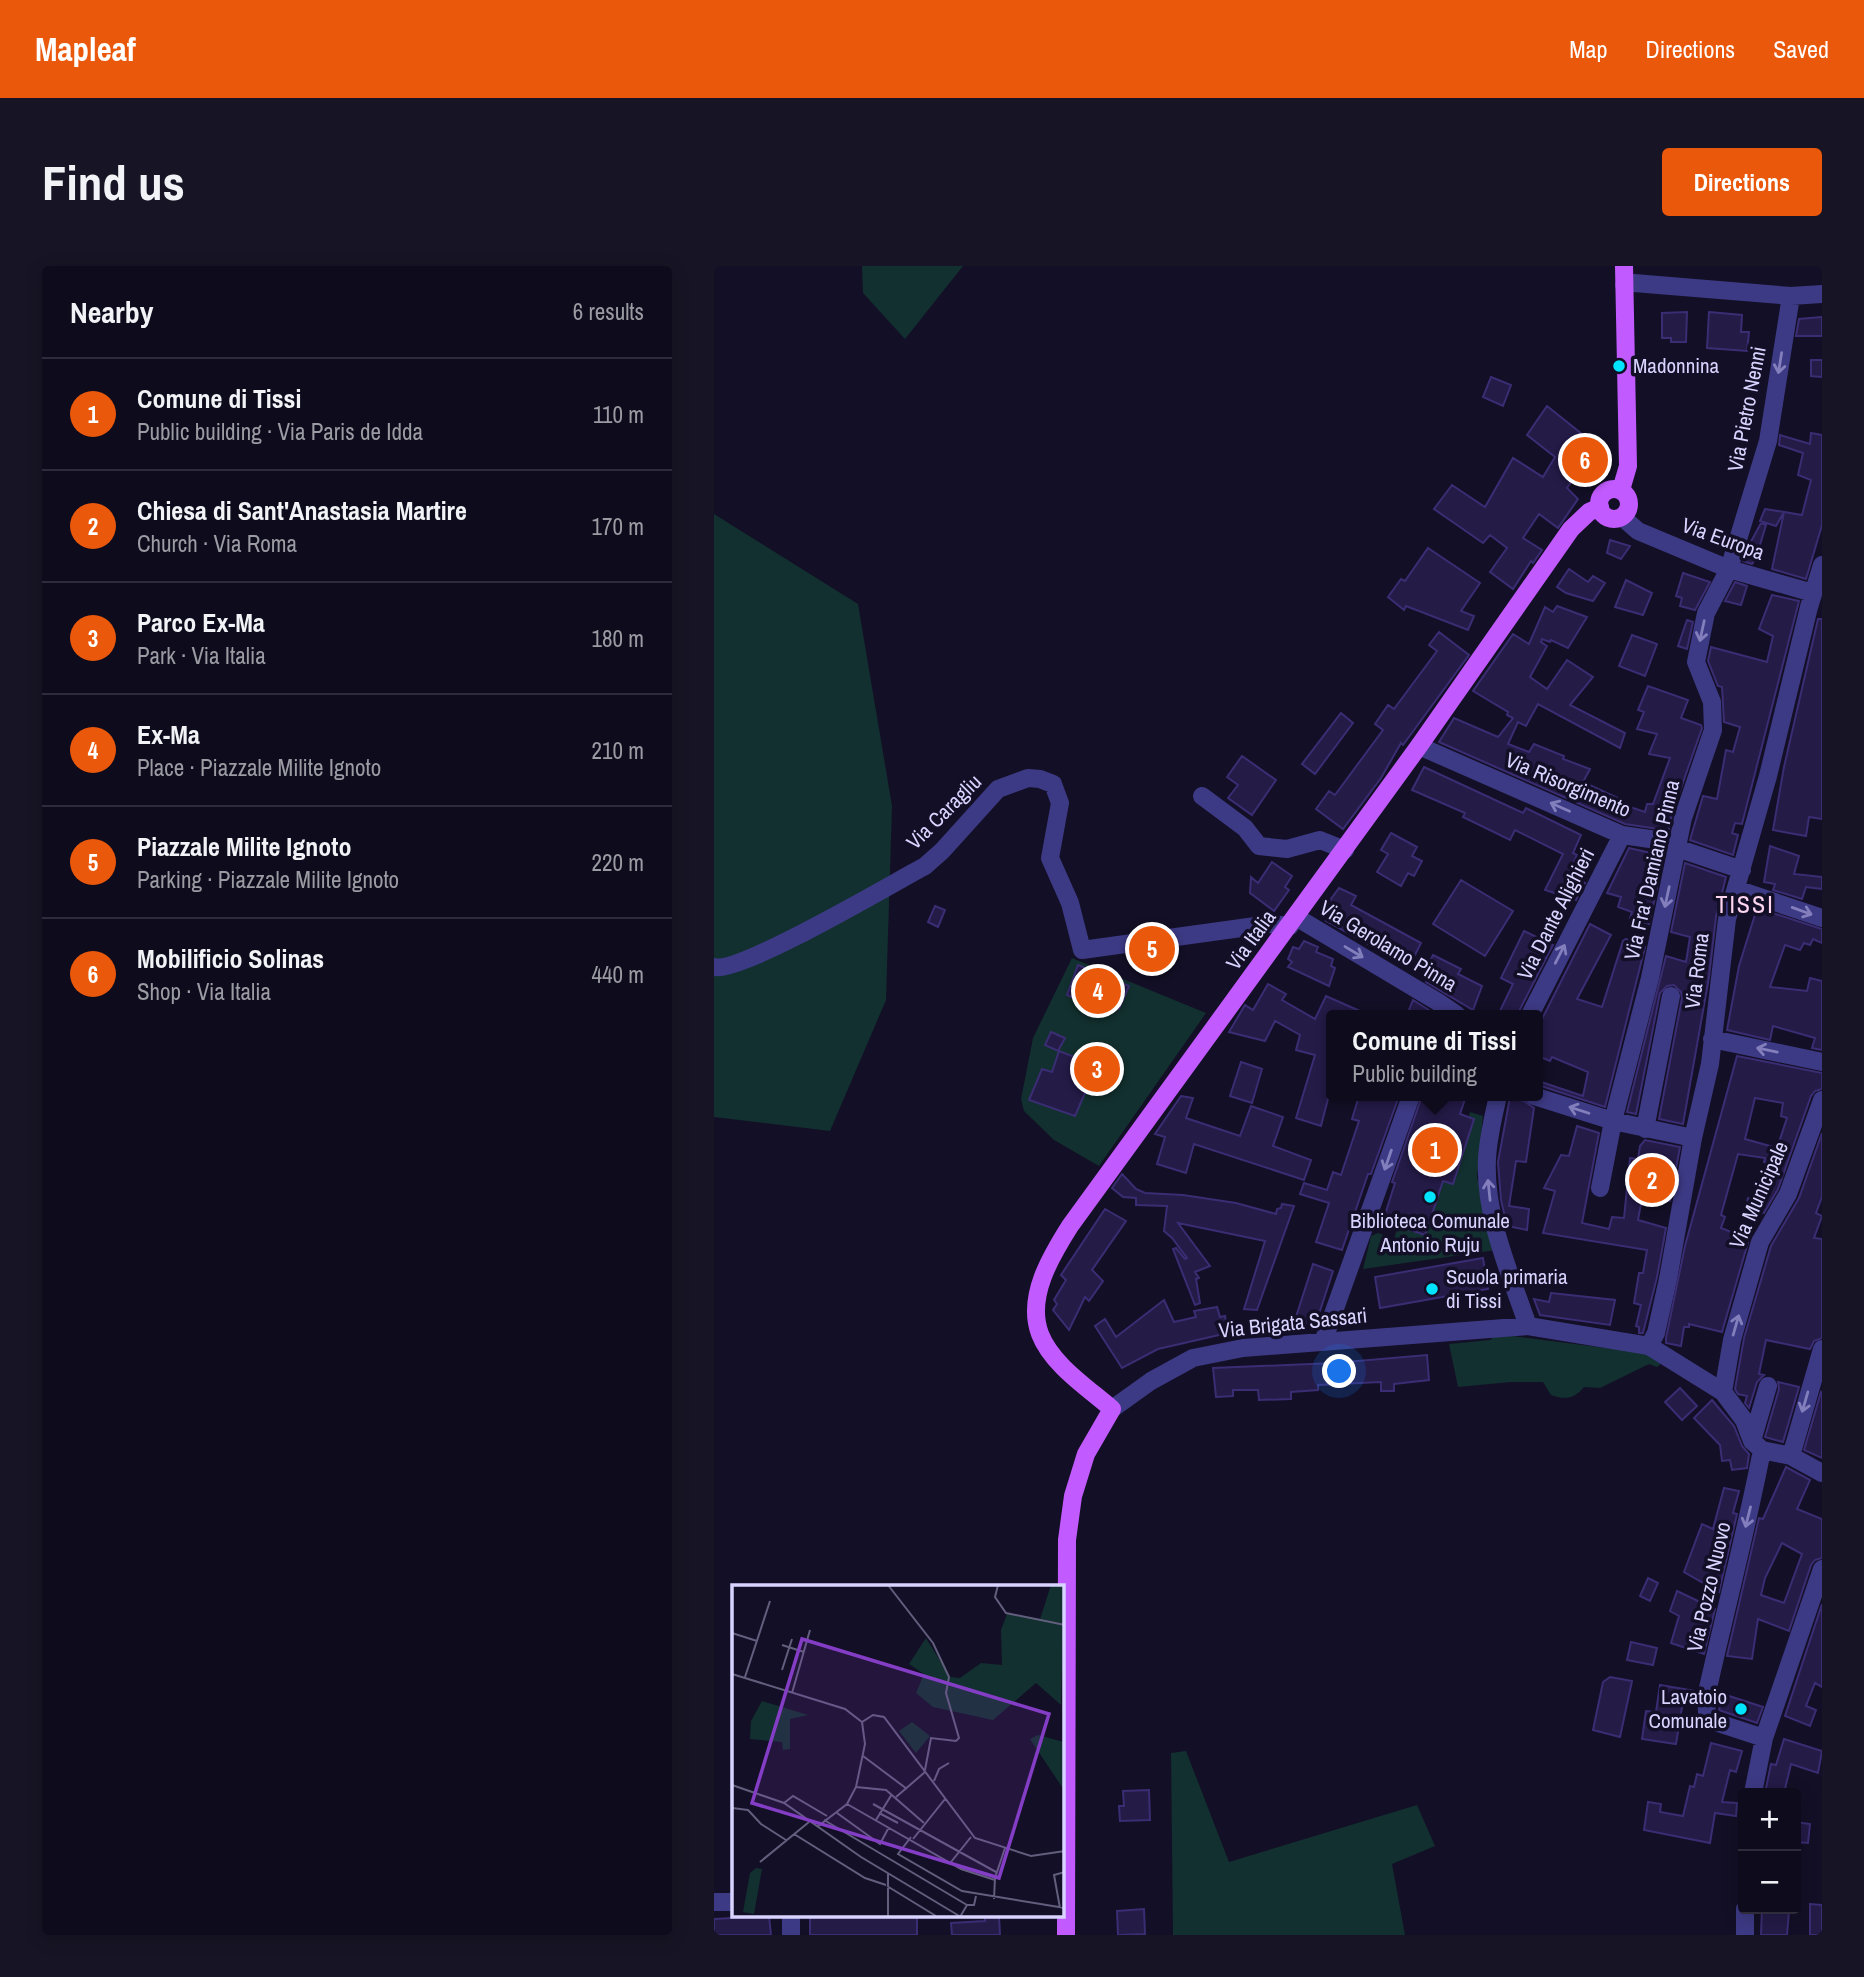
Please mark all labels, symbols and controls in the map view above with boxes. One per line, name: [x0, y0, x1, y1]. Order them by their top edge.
text: Mapleaf: [35, 27, 136, 71]
text: Map: [1569, 33, 1607, 65]
text: Directions: [1645, 33, 1735, 65]
text: Saved: [1773, 33, 1829, 65]
button: Directions: [1662, 148, 1822, 216]
text: Find us: [42, 149, 185, 215]
text: Nearby: [70, 292, 153, 332]
text: 6 results: [573, 296, 644, 327]
street label: Via Pietro Nenni: [1720, 344, 1773, 474]
place label: Madonnina: [1633, 351, 1720, 380]
one-way arrow: [1773, 352, 1786, 374]
marker: Madonnina: [1611, 358, 1627, 374]
text: Comune di Tissi: [137, 381, 301, 416]
text: 1: [88, 399, 98, 430]
text: 110 m: [593, 399, 644, 430]
text: Public building · Via Paris de Idda: [137, 416, 423, 447]
pin: 6: [1562, 434, 1608, 486]
text: Chiesa di Sant'Anastasia Martire: [137, 493, 467, 528]
street label: Via Europa: [1678, 510, 1769, 567]
text: 2: [88, 511, 98, 542]
text: 170 m: [592, 511, 644, 542]
text: Church · Via Roma: [137, 528, 297, 559]
text: Parco Ex-Ma: [137, 605, 265, 640]
one-way arrow: [1695, 620, 1708, 642]
text: 3: [88, 623, 98, 654]
text: 180 m: [592, 623, 644, 654]
text: Park · Via Italia: [137, 640, 266, 671]
text: Ex-Ma: [137, 717, 200, 752]
text: 4: [88, 735, 98, 766]
text: 210 m: [592, 735, 644, 766]
street label: Via Risorgimento: [1501, 745, 1635, 824]
text: Place · Piazzale Milite Ignoto: [137, 752, 381, 783]
street label: Via Caragliu: [900, 768, 988, 856]
street label: Via Fra' Damiano Pinna: [1617, 777, 1686, 963]
one-way arrow: [1550, 800, 1571, 813]
text: Piazzale Milite Ignoto: [137, 829, 351, 864]
street label: Via Dante Alighieri: [1510, 843, 1601, 985]
text: 5: [88, 847, 98, 878]
text: 220 m: [592, 847, 644, 878]
text: Parking · Piazzale Milite Ignoto: [137, 864, 399, 895]
one-way arrow: [1659, 885, 1673, 908]
district label: TISSI: [1715, 888, 1775, 920]
street label: Via Gerolamo Pinna: [1314, 893, 1463, 998]
street label: Via Italia: [1219, 903, 1282, 976]
one-way arrow: [1791, 906, 1813, 919]
pin: 5: [1129, 923, 1175, 975]
street label: Via Roma: [1677, 931, 1716, 1011]
text: Mobilificio Solinas: [137, 941, 324, 976]
one-way arrow: [1554, 944, 1568, 965]
one-way arrow: [1344, 945, 1364, 959]
text: 6: [88, 959, 98, 990]
text: 440 m: [592, 959, 644, 990]
pin: 4: [1075, 965, 1121, 1017]
text: Shop · Via Italia: [137, 976, 271, 1007]
popup: [1326, 1010, 1543, 1101]
text: Comune di Tissi: [1352, 1023, 1517, 1058]
pin: 3: [1074, 1043, 1120, 1095]
one-way arrow: [1756, 1043, 1779, 1057]
text: Public building: [1352, 1058, 1477, 1089]
one-way arrow: [1569, 1103, 1591, 1115]
pin: 1: [1412, 1124, 1458, 1176]
street label: Via Municipale: [1722, 1137, 1795, 1253]
one-way arrow: [1381, 1149, 1393, 1171]
pin: 2: [1629, 1154, 1675, 1206]
one-way arrow: [1482, 1179, 1495, 1202]
marker: Biblioteca Comunale Antonio Ruju: [1422, 1189, 1438, 1205]
place label: Biblioteca Comunale Antonio Ruju: [1350, 1206, 1510, 1259]
place label: Scuola primaria di Tissi: [1446, 1262, 1568, 1315]
marker: Scuola primaria di Tissi: [1424, 1281, 1440, 1297]
street label: Via Brigata Sassari: [1217, 1300, 1369, 1345]
one-way arrow: [1731, 1314, 1744, 1336]
your location: [1322, 1354, 1356, 1388]
one-way arrow: [1798, 1391, 1811, 1413]
one-way arrow: [1741, 1505, 1754, 1527]
street label: Via Pozzo Nuovo: [1679, 1519, 1738, 1655]
inset map: [732, 1585, 1064, 1918]
place label: Lavatoio Comunale: [1649, 1682, 1727, 1735]
marker: Lavatoio Comunale: [1733, 1701, 1749, 1717]
map controls: [1738, 1788, 1801, 1914]
button: +: [1738, 1788, 1801, 1851]
button: −: [1738, 1851, 1801, 1914]

